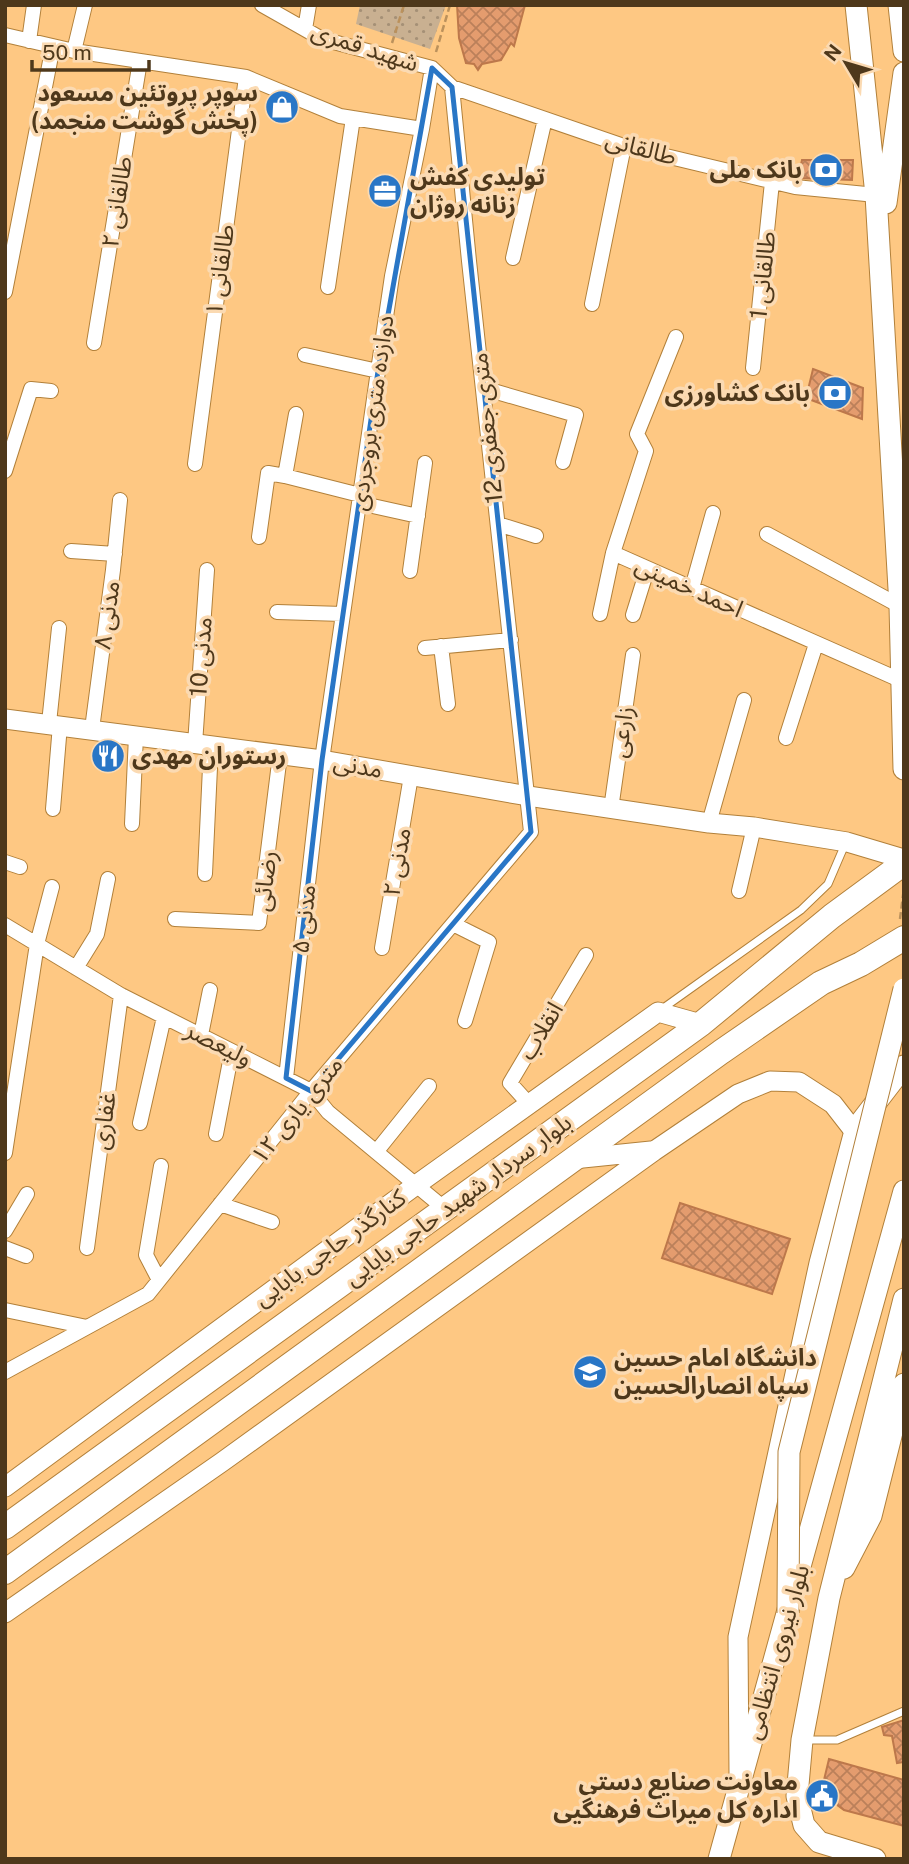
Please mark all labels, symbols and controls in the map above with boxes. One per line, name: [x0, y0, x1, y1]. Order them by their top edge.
street label: شهید قمری: [308, 16, 422, 77]
scale bar: [32, 28, 149, 72]
north arrow: [811, 28, 881, 98]
text: 50 m: [42, 40, 92, 65]
text: N: [819, 40, 846, 65]
place label: سوپر پروتئین مسعود (پخش گوشت منجمد): [31, 78, 258, 137]
shop icon: سوپر پروتئین مسعود (پخش گوشت منجمد): [263, 88, 301, 126]
street label: طالقانی: [603, 124, 680, 170]
bank icon: بانک ملی: [807, 151, 845, 189]
street label: طالقانی ۲: [95, 154, 137, 249]
place label: بانک ملی: [709, 155, 802, 184]
place label: تولیدی کفش زنانه روژان: [410, 162, 545, 219]
office icon: تولیدی کفش زنانه روژان: [366, 172, 404, 210]
street label: طالقانی ۱: [199, 222, 239, 317]
street label: طالقانی 1: [743, 230, 781, 320]
street label: دوازده متری بروجردی: [343, 313, 400, 513]
street label: 12 متری جعفری: [464, 351, 509, 505]
bank icon: بانک کشاورزی: [816, 374, 854, 412]
place label: بانک کشاورزی: [665, 378, 810, 407]
street label: احمد خمینی: [631, 550, 748, 622]
street label: مدنی ۸: [87, 579, 125, 651]
street label: مدنی 10: [183, 616, 217, 698]
street label: زارعی: [604, 704, 639, 760]
restaurant icon: رستوران مهدی: [89, 737, 127, 775]
place label: رستوران مهدی: [132, 741, 286, 770]
street label: مدنی: [331, 747, 385, 783]
street label: مدنی ۲: [376, 825, 416, 898]
street label: رضائی: [246, 849, 283, 913]
street label: مدنی ۵: [285, 883, 321, 955]
street label: انقلاب: [512, 997, 569, 1065]
street label: ولیعصر: [180, 1014, 257, 1073]
street label: ۱۲ متری یاری: [245, 1050, 349, 1169]
street label: غفاری: [85, 1090, 122, 1152]
street label: بلوار سردار شهید حاجی بابایی: [338, 1107, 577, 1292]
street label: کنارگذر حاجی بابایی: [248, 1182, 412, 1312]
place label: دانشگاه امام حسین سپاه انصارالحسین: [614, 1343, 817, 1402]
school or university icon: دانشگاه امام حسین سپاه انصارالحسین: [571, 1353, 609, 1391]
street label: بلوار نیروی انتظامی: [738, 1561, 815, 1743]
place label: معاونت صنایع دستی اداره کل میراث فرهنگیی: [553, 1767, 798, 1824]
public building icon: معاونت صنایع دستی اداره کل میراث فرهنگیی: [803, 1777, 841, 1815]

